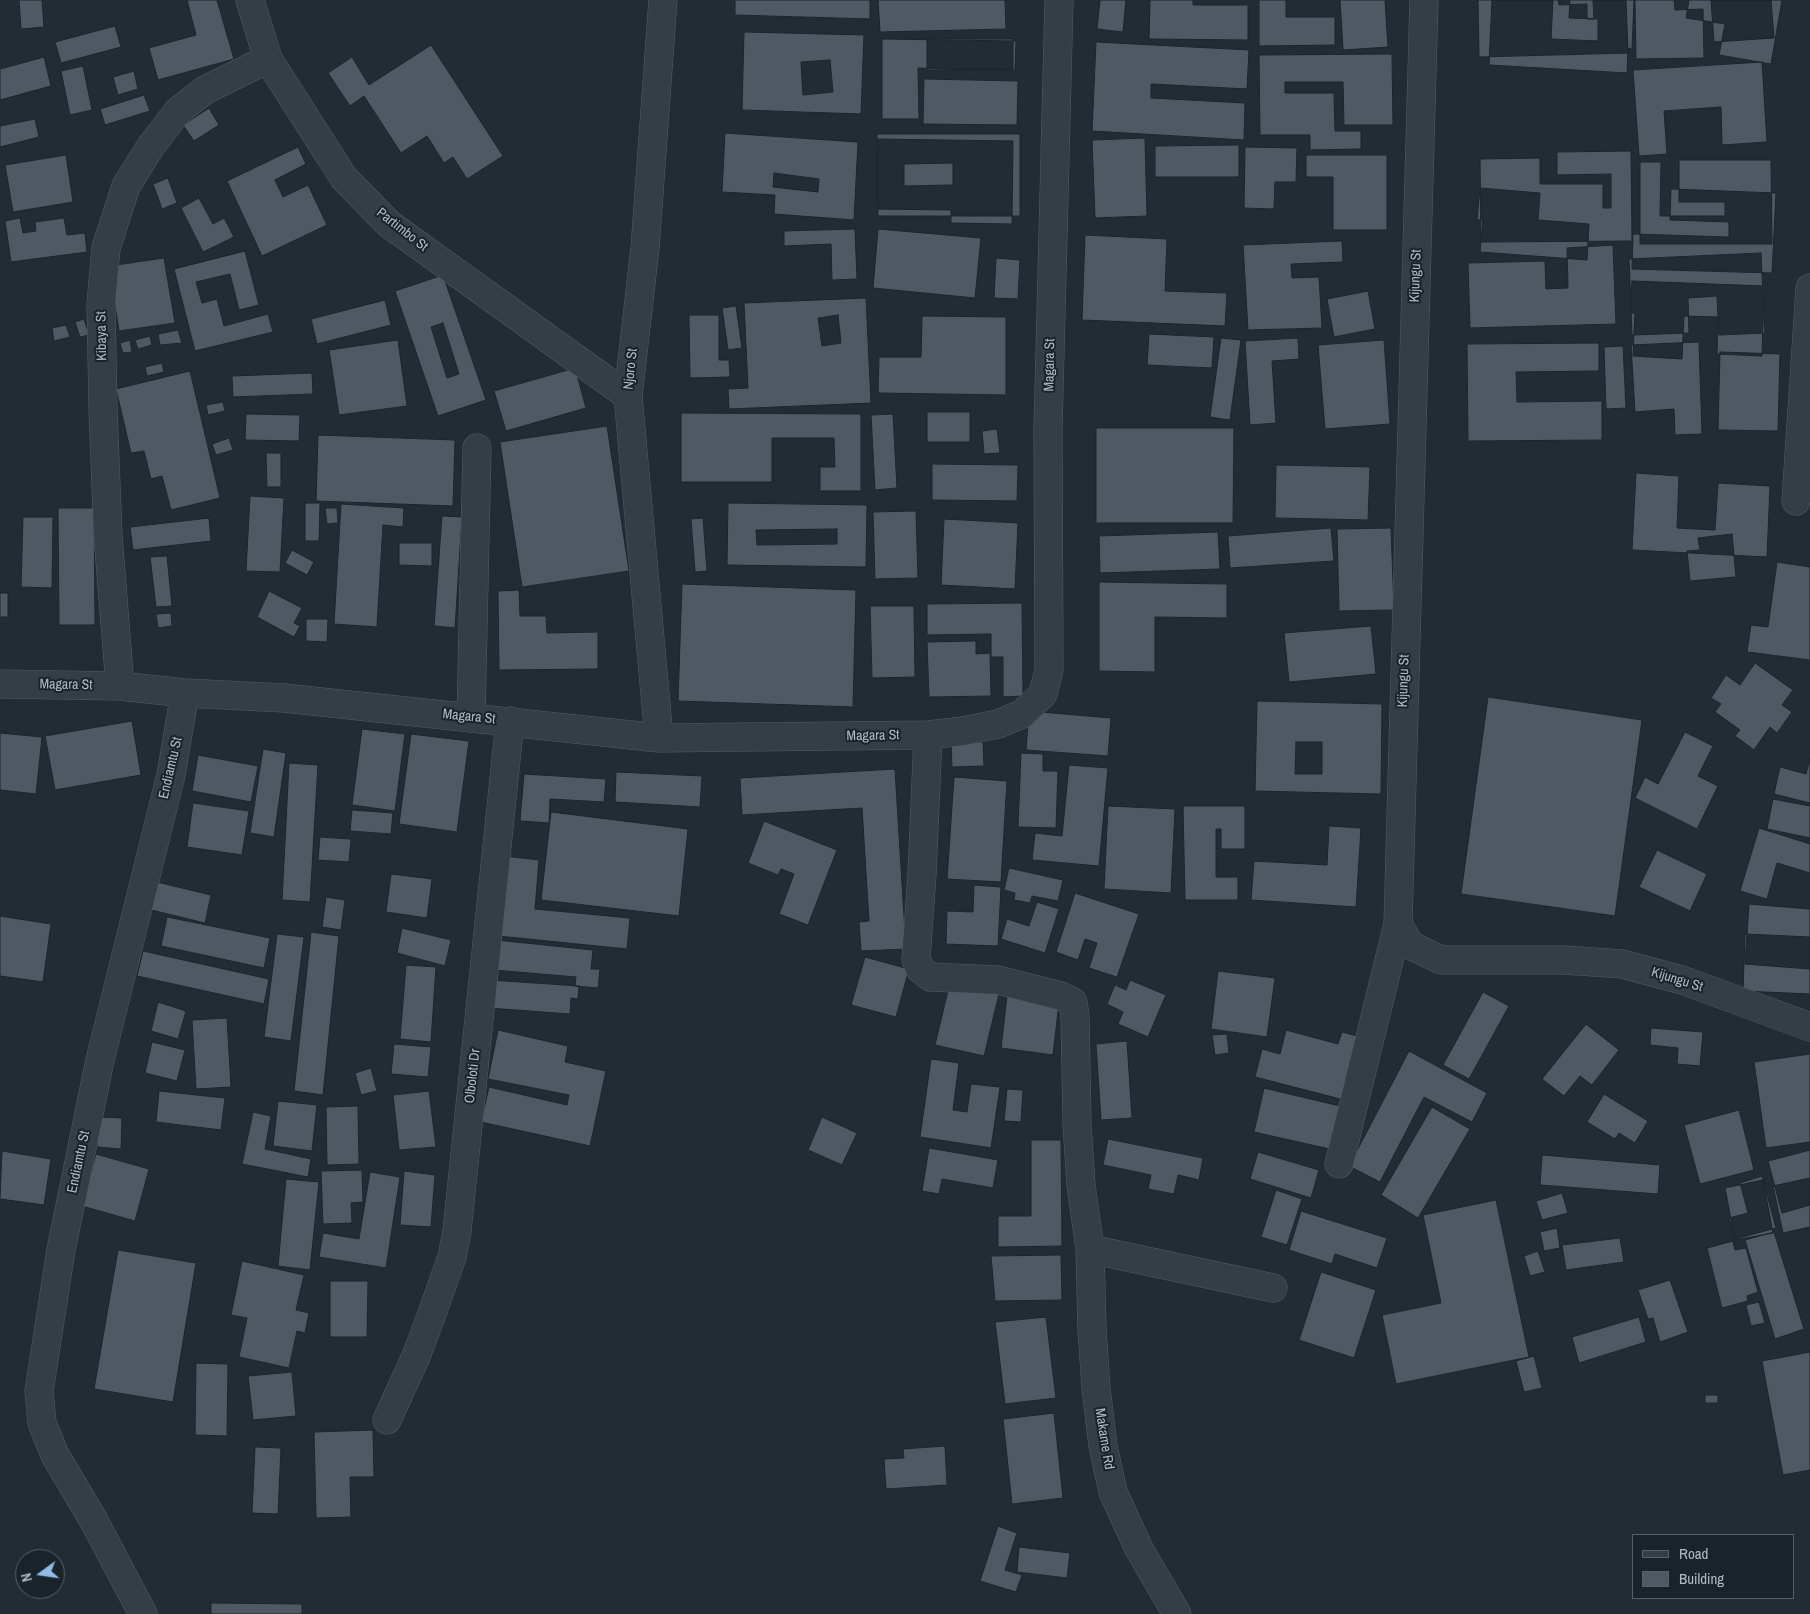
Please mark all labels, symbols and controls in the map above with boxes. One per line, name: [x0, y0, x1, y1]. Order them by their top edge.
street label: Partimbo St: [373, 205, 431, 255]
street label: Kijungu St: [1407, 249, 1425, 303]
street label: Kibaya St: [93, 311, 111, 361]
street label: Magara St: [1041, 338, 1059, 392]
street label: Njoro St: [620, 348, 642, 390]
street label: Kijungu St: [1395, 654, 1413, 708]
street label: Magara St: [39, 676, 93, 694]
street label: Magara St: [442, 706, 496, 728]
street label: Magara St: [846, 727, 900, 745]
street label: Endiamtu St: [156, 735, 186, 801]
street label: Kijungu St: [1649, 964, 1705, 996]
street label: Olboloti Dr: [462, 1048, 484, 1104]
street label: Endiamtu St: [64, 1129, 94, 1195]
street label: Makame Rd: [1091, 1407, 1117, 1471]
legend: [1632, 1534, 1795, 1599]
text: Road: [1679, 1543, 1708, 1564]
north arrow: [15, 1549, 65, 1599]
text: Building: [1679, 1568, 1724, 1589]
text: N: [17, 1571, 36, 1584]

